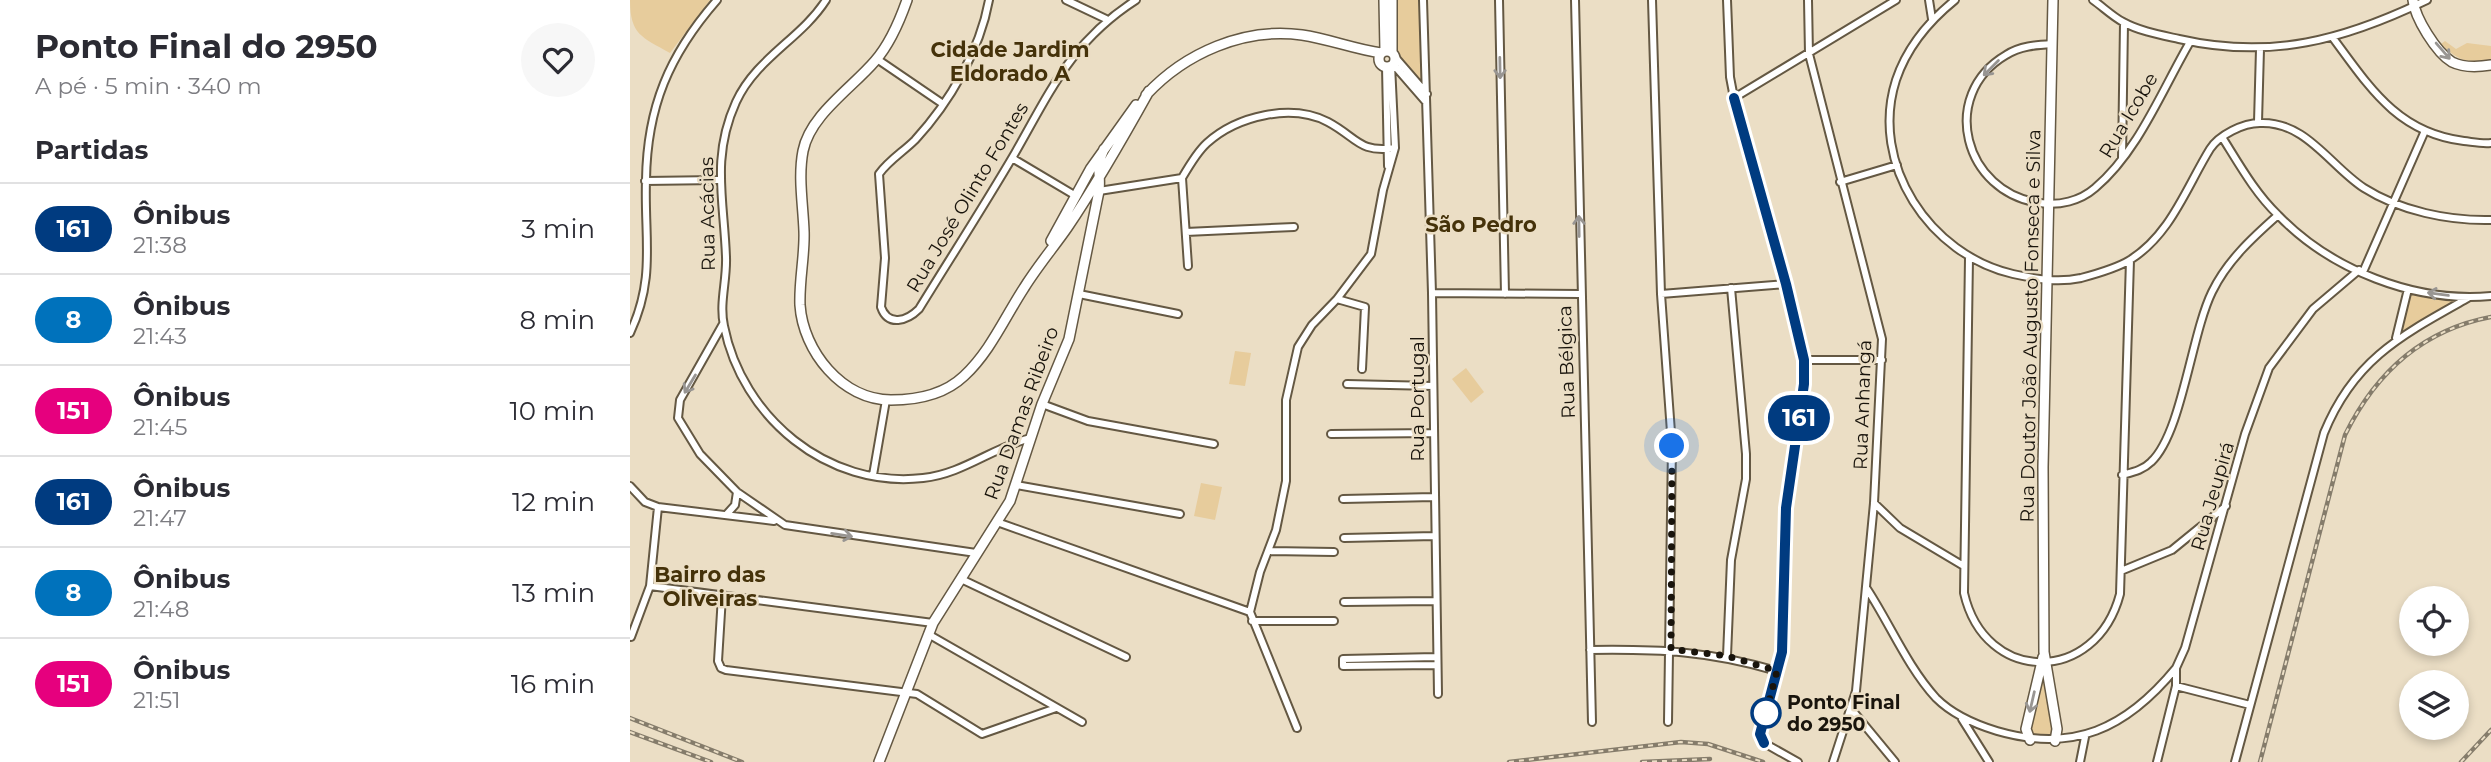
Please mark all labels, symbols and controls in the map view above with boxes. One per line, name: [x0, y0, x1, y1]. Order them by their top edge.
button: heart: [521, 23, 595, 97]
text: Ponto Final do 2950: [35, 26, 378, 66]
district label: Cidade Jardim Eldorado A: [931, 37, 1089, 86]
one-way arrow: [2435, 42, 2451, 60]
one-way arrow: [1493, 56, 1507, 79]
one-way arrow: [1982, 59, 1999, 76]
street label: Rua Icobe: [2094, 69, 2163, 162]
text: A pé · 5 min · 340 m: [35, 72, 262, 100]
street label: Rua José Olinto Fontes: [902, 98, 1033, 296]
street label: Rua Doutor João Augusto Fonseca e Silva: [2016, 129, 2045, 523]
text: Partidas: [35, 134, 148, 166]
street label: Rua Acácias: [695, 157, 720, 271]
text: Ônibus: [133, 199, 230, 231]
district label: São Pedro: [1425, 212, 1537, 237]
text: 3 min: [521, 213, 595, 245]
text: 161: [56, 214, 91, 243]
one-way arrow: [1572, 215, 1586, 238]
text: 21:38: [133, 231, 187, 259]
one-way arrow: [2427, 287, 2450, 300]
text: Ônibus: [133, 290, 230, 322]
text: 8 min: [519, 304, 595, 336]
text: 8: [66, 305, 81, 334]
street label: Rua Bélgica: [1553, 305, 1580, 419]
text: 21:43: [133, 322, 187, 350]
street label: Rua Damas Ribeiro: [979, 323, 1064, 503]
street label: Rua Portugal: [1406, 336, 1429, 462]
street label: Rua Anhangá: [1849, 340, 1876, 471]
one-way arrow: [683, 373, 697, 393]
text: Ônibus: [133, 381, 230, 413]
text: 10 min: [509, 395, 595, 427]
line badge: 161: [1759, 395, 1839, 441]
text: 151: [57, 396, 90, 425]
text: 161: [1782, 403, 1816, 432]
text: 21:45: [133, 413, 187, 441]
your location: [1654, 428, 1689, 463]
street label: Rua Jeupirá: [2186, 439, 2239, 553]
text: Ônibus: [133, 472, 230, 504]
text: 12 min: [512, 486, 595, 518]
text: 161: [56, 487, 91, 516]
text: 21:47: [133, 504, 187, 532]
one-way arrow: [830, 528, 853, 541]
district label: Bairro das Oliveiras: [654, 562, 766, 611]
text: Ônibus: [133, 563, 230, 595]
text: 13 min: [512, 577, 595, 609]
text: 8: [66, 578, 81, 607]
map controls: [2399, 586, 2469, 740]
button: locate: [2399, 586, 2469, 656]
text: 21:48: [133, 595, 189, 623]
text: Ônibus: [133, 654, 230, 686]
text: 16 min: [511, 668, 595, 700]
text: 151: [57, 669, 90, 698]
button: layers: [2399, 670, 2469, 740]
text: 21:51: [133, 686, 181, 714]
one-way arrow: [2025, 690, 2038, 712]
place label: Ponto Final do 2950: [1787, 691, 1900, 736]
marker: Ponto Final do 2950: [1751, 698, 1781, 728]

